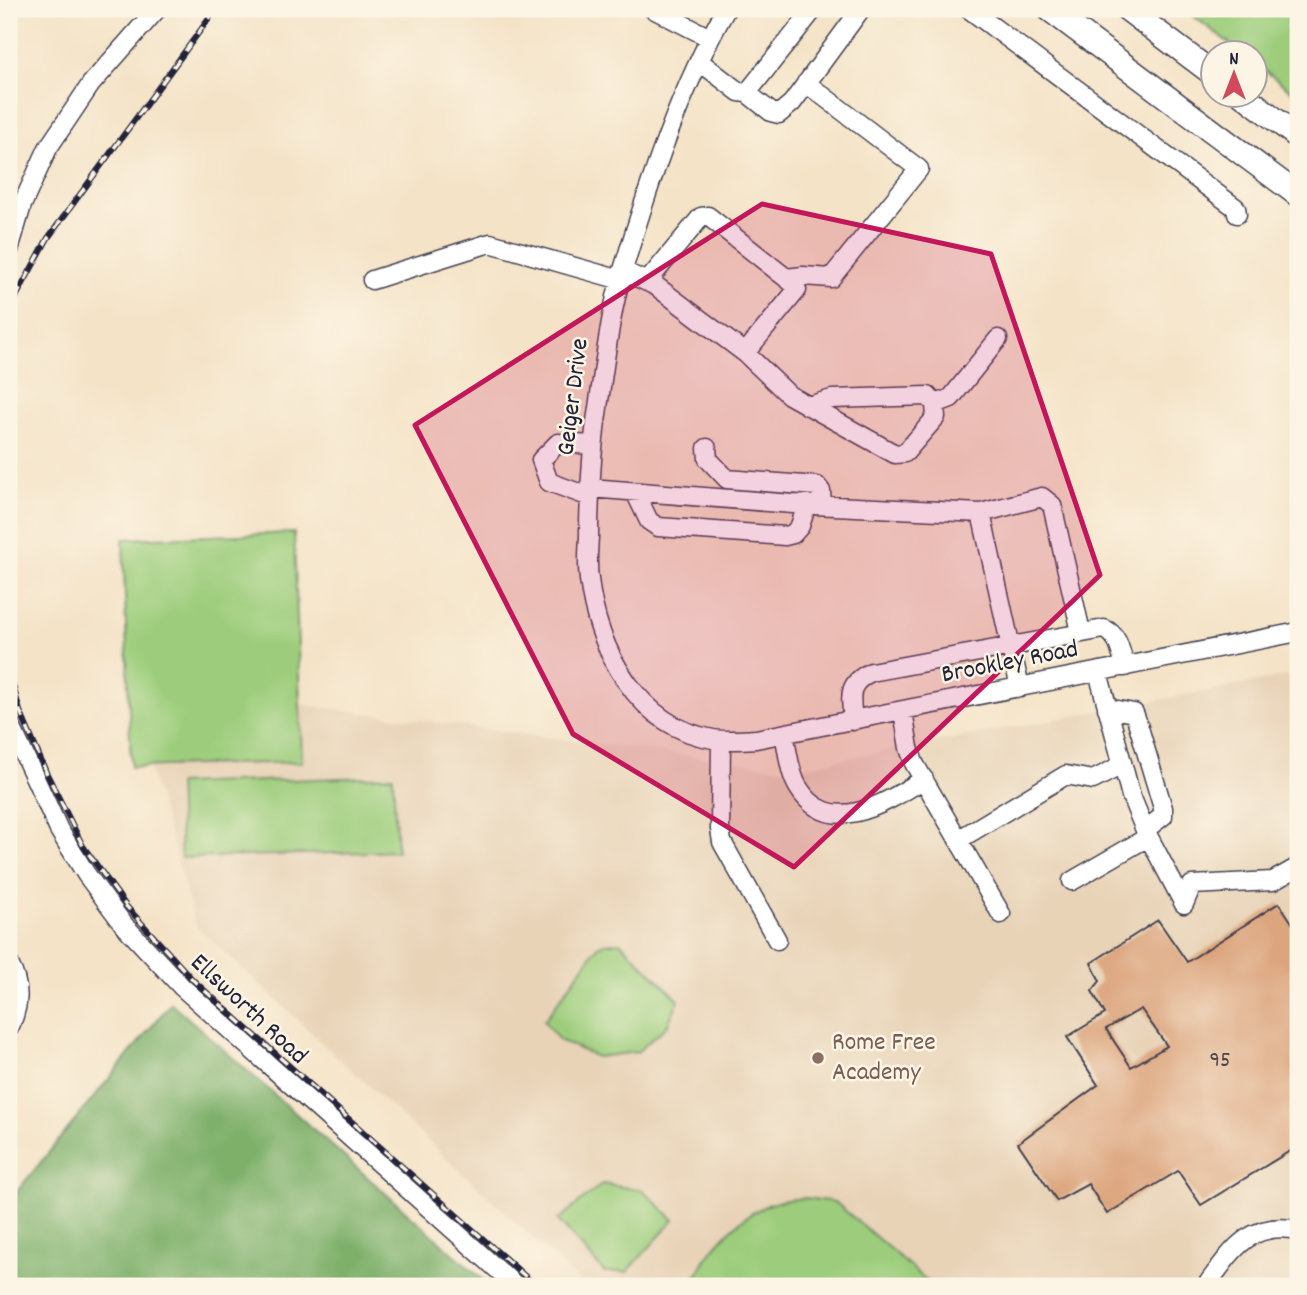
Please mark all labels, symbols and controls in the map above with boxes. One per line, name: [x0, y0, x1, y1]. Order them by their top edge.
north arrow: [1198, 38, 1268, 108]
text: N: [1229, 47, 1239, 74]
street label: Geiger Drive: [548, 336, 600, 458]
street label: Brookley Road: [938, 632, 1082, 694]
street label: Ellsworth Road: [181, 946, 315, 1074]
place label: Rome Free Academy: [832, 1025, 936, 1092]
house number: 95: [1209, 1045, 1231, 1078]
marker: Rome Free Academy: [810, 1050, 826, 1066]

